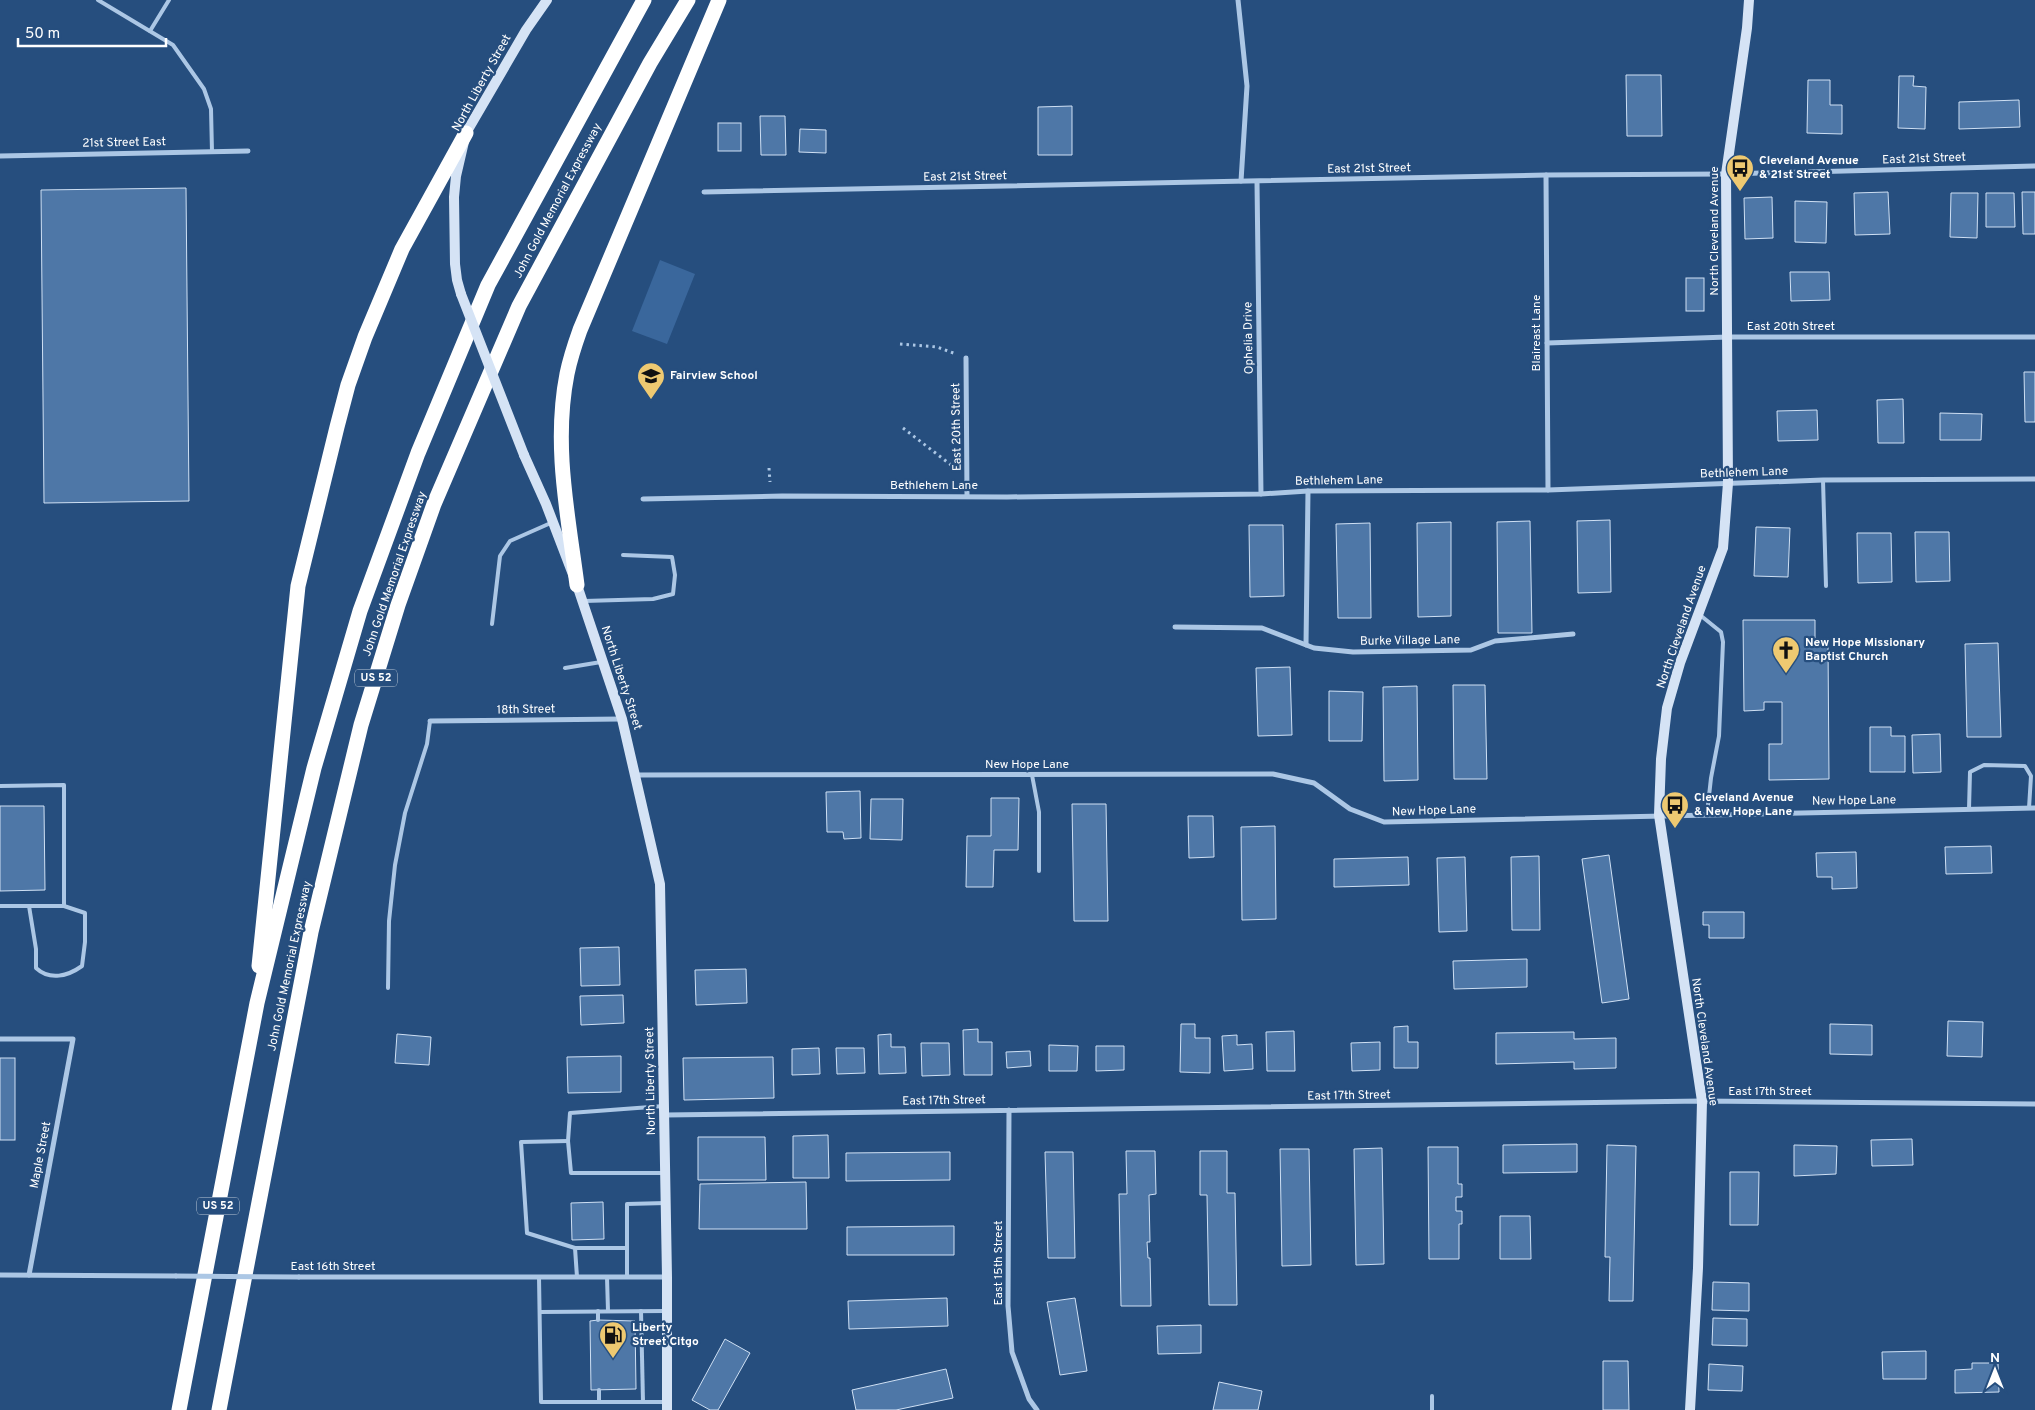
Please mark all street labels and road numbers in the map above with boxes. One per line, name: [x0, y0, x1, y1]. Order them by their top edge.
street label: North Liberty Street: [449, 32, 515, 134]
street label: John Gold Memorial Expressway: [510, 121, 606, 281]
street label: 21st Street East: [82, 134, 166, 152]
street label: East 21st Street: [1882, 150, 1966, 168]
street label: East 21st Street: [1327, 160, 1411, 178]
street label: North Cleveland Avenue: [1707, 166, 1723, 296]
street label: East 21st Street: [923, 168, 1007, 186]
street label: Blaireast Lane: [1529, 295, 1545, 371]
street label: Ophelia Drive: [1240, 301, 1258, 375]
street label: East 20th Street: [1747, 319, 1835, 335]
street label: East 20th Street: [948, 383, 966, 471]
street label: Bethlehem Lane: [1700, 463, 1788, 483]
street label: Bethlehem Lane: [1295, 472, 1383, 490]
street label: Bethlehem Lane: [890, 478, 978, 494]
street label: John Gold Memorial Expressway: [359, 489, 431, 659]
street label: North Cleveland Avenue: [1653, 563, 1711, 691]
street label: North Liberty Street: [597, 624, 645, 732]
street label: Burke Village Lane: [1360, 632, 1460, 650]
road number: US 52: [355, 670, 397, 686]
street label: 18th Street: [497, 701, 555, 719]
street label: New Hope Lane: [985, 757, 1069, 773]
street label: New Hope Lane: [1812, 792, 1896, 810]
street label: New Hope Lane: [1392, 802, 1476, 820]
street label: John Gold Memorial Expressway: [264, 879, 316, 1053]
street label: North Cleveland Avenue: [1687, 977, 1721, 1107]
street label: North Liberty Street: [642, 1027, 660, 1135]
street label: East 17th Street: [1728, 1084, 1812, 1100]
street label: East 17th Street: [1307, 1087, 1391, 1105]
street label: East 17th Street: [902, 1092, 986, 1110]
street label: Maple Street: [27, 1120, 55, 1190]
road number: US 52: [197, 1198, 239, 1214]
street label: East 15th Street: [991, 1220, 1007, 1306]
street label: East 16th Street: [291, 1259, 375, 1275]

